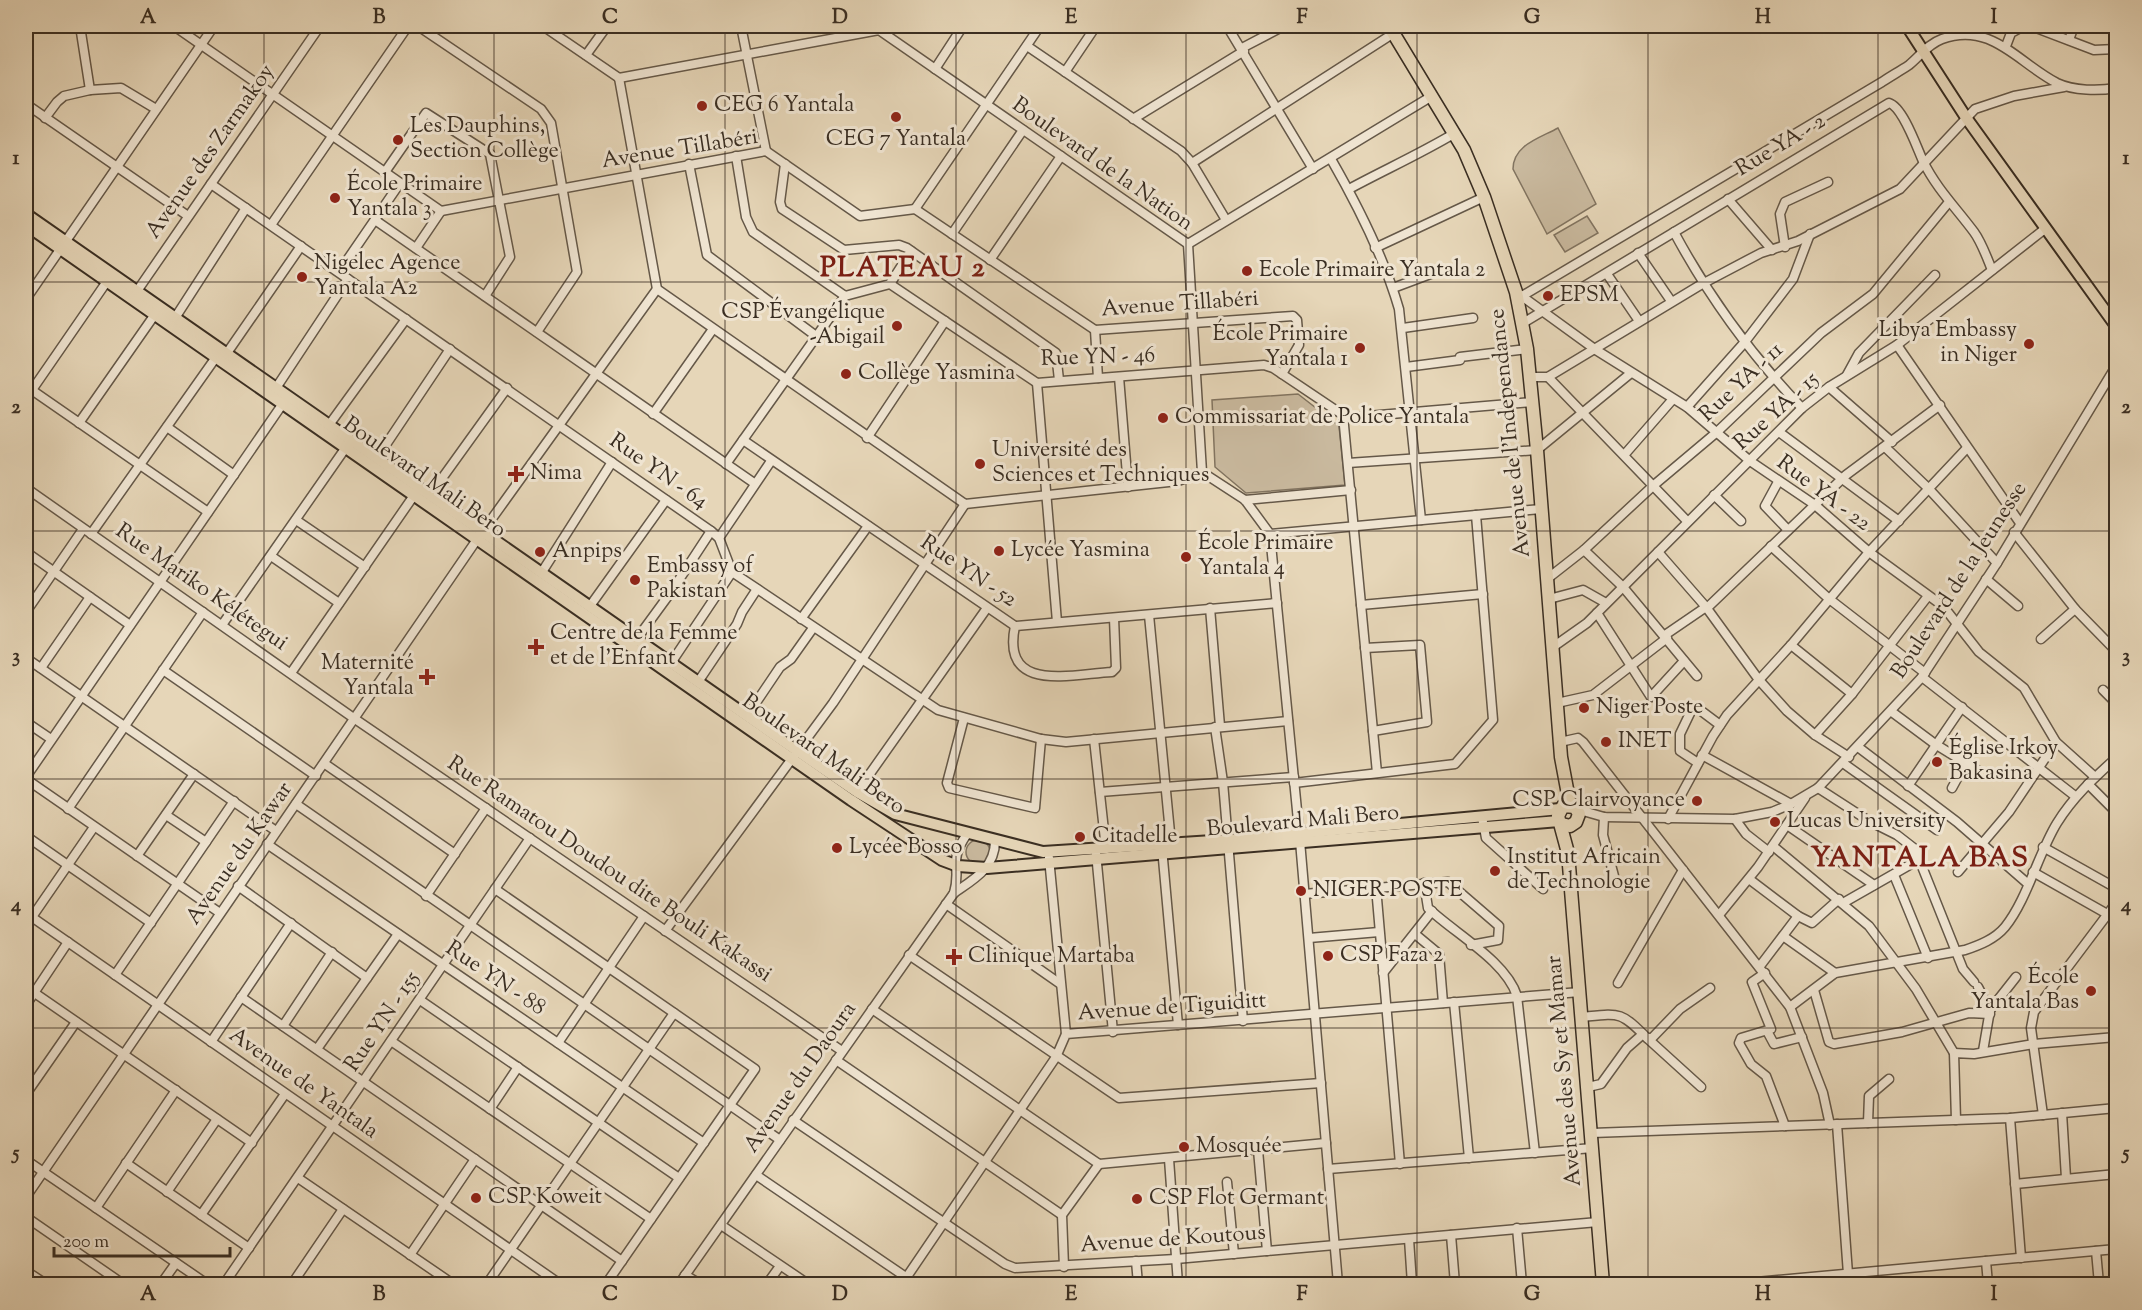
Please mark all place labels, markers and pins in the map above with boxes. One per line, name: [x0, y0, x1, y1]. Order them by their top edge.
place label: CEG 6 Yantala: [714, 90, 854, 122]
marker: CEG 6 Yantala: [695, 99, 709, 113]
marker: CEG 7 Yantala: [889, 110, 903, 124]
place label: Les Dauphins, Section Collège: [410, 111, 559, 168]
place label: CEG 7 Yantala: [826, 124, 966, 156]
marker: Les Dauphins, Section Collège: [391, 133, 405, 147]
place label: École Primaire Yantala 3: [347, 168, 483, 226]
marker: École Primaire Yantala 3: [328, 191, 342, 205]
place label: Nigelec Agence Yantala A2: [314, 248, 460, 305]
place label: Ecole Primaire Yantala 2: [1259, 255, 1485, 287]
marker: Ecole Primaire Yantala 2: [1240, 264, 1254, 278]
marker: Nigelec Agence Yantala A2: [295, 270, 309, 284]
place label: EPSM: [1560, 280, 1619, 312]
marker: EPSM: [1541, 289, 1555, 303]
place label: CSP Évangélique -Abigail: [721, 296, 885, 354]
place label: Libya Embassy in Niger: [1879, 315, 2017, 372]
place label: École Primaire Yantala 1: [1212, 318, 1349, 376]
marker: CSP Évangélique -Abigail: [890, 319, 904, 333]
marker: Libya Embassy in Niger: [2022, 337, 2036, 351]
marker: École Primaire Yantala 1: [1353, 341, 1367, 355]
place label: Collège Yasmina: [858, 358, 1015, 390]
marker: Collège Yasmina: [839, 367, 853, 381]
place label: Commissariat de Police Yantala: [1175, 402, 1469, 434]
marker: Commissariat de Police Yantala: [1156, 411, 1170, 425]
place label: Université des Sciences et Techniques: [992, 435, 1209, 492]
marker: Université des Sciences et Techniques: [973, 457, 987, 471]
place label: Nima: [530, 458, 582, 490]
marker: Nima: [507, 465, 525, 483]
place label: École Primaire Yantala 4: [1198, 527, 1334, 585]
place label: Lycée Yasmina: [1011, 535, 1150, 567]
place label: Anpips: [552, 536, 622, 568]
marker: Lycée Yasmina: [992, 544, 1006, 558]
marker: Anpips: [533, 545, 547, 559]
marker: École Primaire Yantala 4: [1179, 550, 1193, 564]
place label: Embassy of Pakistan: [647, 551, 754, 608]
marker: Embassy of Pakistan: [628, 573, 642, 587]
place label: Centre de la Femme et de l'Enfant: [550, 618, 738, 675]
marker: Centre de la Femme et de l'Enfant: [527, 638, 545, 656]
place label: Maternité Yantala: [321, 648, 414, 705]
marker: Maternité Yantala: [418, 668, 436, 686]
place label: Niger Poste: [1596, 692, 1703, 724]
marker: Niger Poste: [1577, 701, 1591, 715]
place label: INET: [1618, 726, 1672, 758]
place label: Église Irkoy Bakasina: [1949, 732, 2058, 790]
marker: INET: [1599, 735, 1613, 749]
marker: Église Irkoy Bakasina: [1930, 755, 1944, 769]
place label: CSP Clairvoyance: [1512, 785, 1685, 817]
marker: CSP Clairvoyance: [1690, 794, 1704, 808]
place label: Lucas University: [1787, 806, 1946, 838]
marker: Lucas University: [1768, 815, 1782, 829]
place label: Citadelle: [1092, 821, 1178, 853]
marker: Citadelle: [1073, 830, 1087, 844]
place label: Lycée Bosso: [849, 832, 963, 864]
marker: Lycée Bosso: [830, 841, 844, 855]
place label: Institut Africain de Technologie: [1507, 842, 1661, 899]
marker: Institut Africain de Technologie: [1488, 864, 1502, 878]
place label: NIGER POSTE: [1313, 875, 1463, 907]
marker: NIGER POSTE: [1294, 884, 1308, 898]
place label: CSP Faza 2: [1340, 940, 1443, 972]
place label: Clinique Martaba: [968, 941, 1135, 973]
marker: Clinique Martaba: [945, 948, 963, 966]
marker: CSP Faza 2: [1321, 949, 1335, 963]
place label: École Yantala Bas: [1971, 961, 2079, 1019]
marker: École Yantala Bas: [2084, 984, 2098, 998]
place label: Mosquée: [1196, 1131, 1282, 1163]
marker: Mosquée: [1177, 1140, 1191, 1154]
place label: CSP Koweit: [488, 1182, 603, 1214]
place label: CSP Flot Germant: [1149, 1183, 1325, 1215]
marker: CSP Koweit: [469, 1191, 483, 1205]
marker: CSP Flot Germant: [1130, 1192, 1144, 1206]

